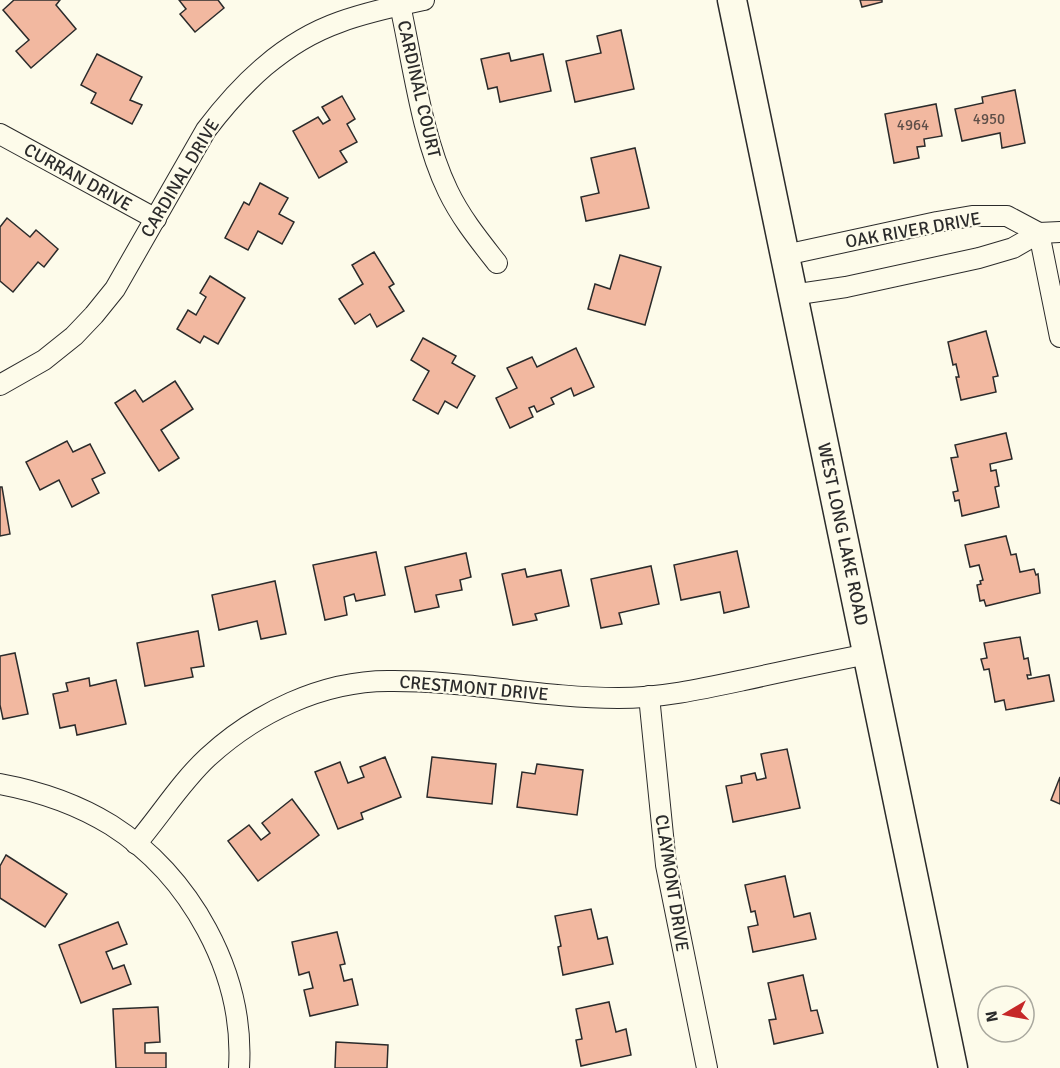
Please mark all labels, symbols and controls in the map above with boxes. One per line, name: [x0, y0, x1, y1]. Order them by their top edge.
street label: CARDINAL COURT: [393, 18, 446, 160]
house number: 4950: [973, 110, 1005, 128]
street label: CARDINAL DRIVE: [136, 115, 224, 241]
house number: 4964: [897, 116, 929, 134]
street label: CURRAN DRIVE: [20, 138, 136, 216]
street label: OAK RIVER DRIVE: [844, 207, 982, 253]
street label: WEST LONG LAKE ROAD: [813, 441, 873, 627]
street label: CRESTMONT DRIVE: [399, 671, 549, 705]
street label: CLAYMONT DRIVE: [650, 813, 694, 953]
north arrow: [976, 984, 1036, 1044]
text: N: [981, 1009, 1003, 1024]

